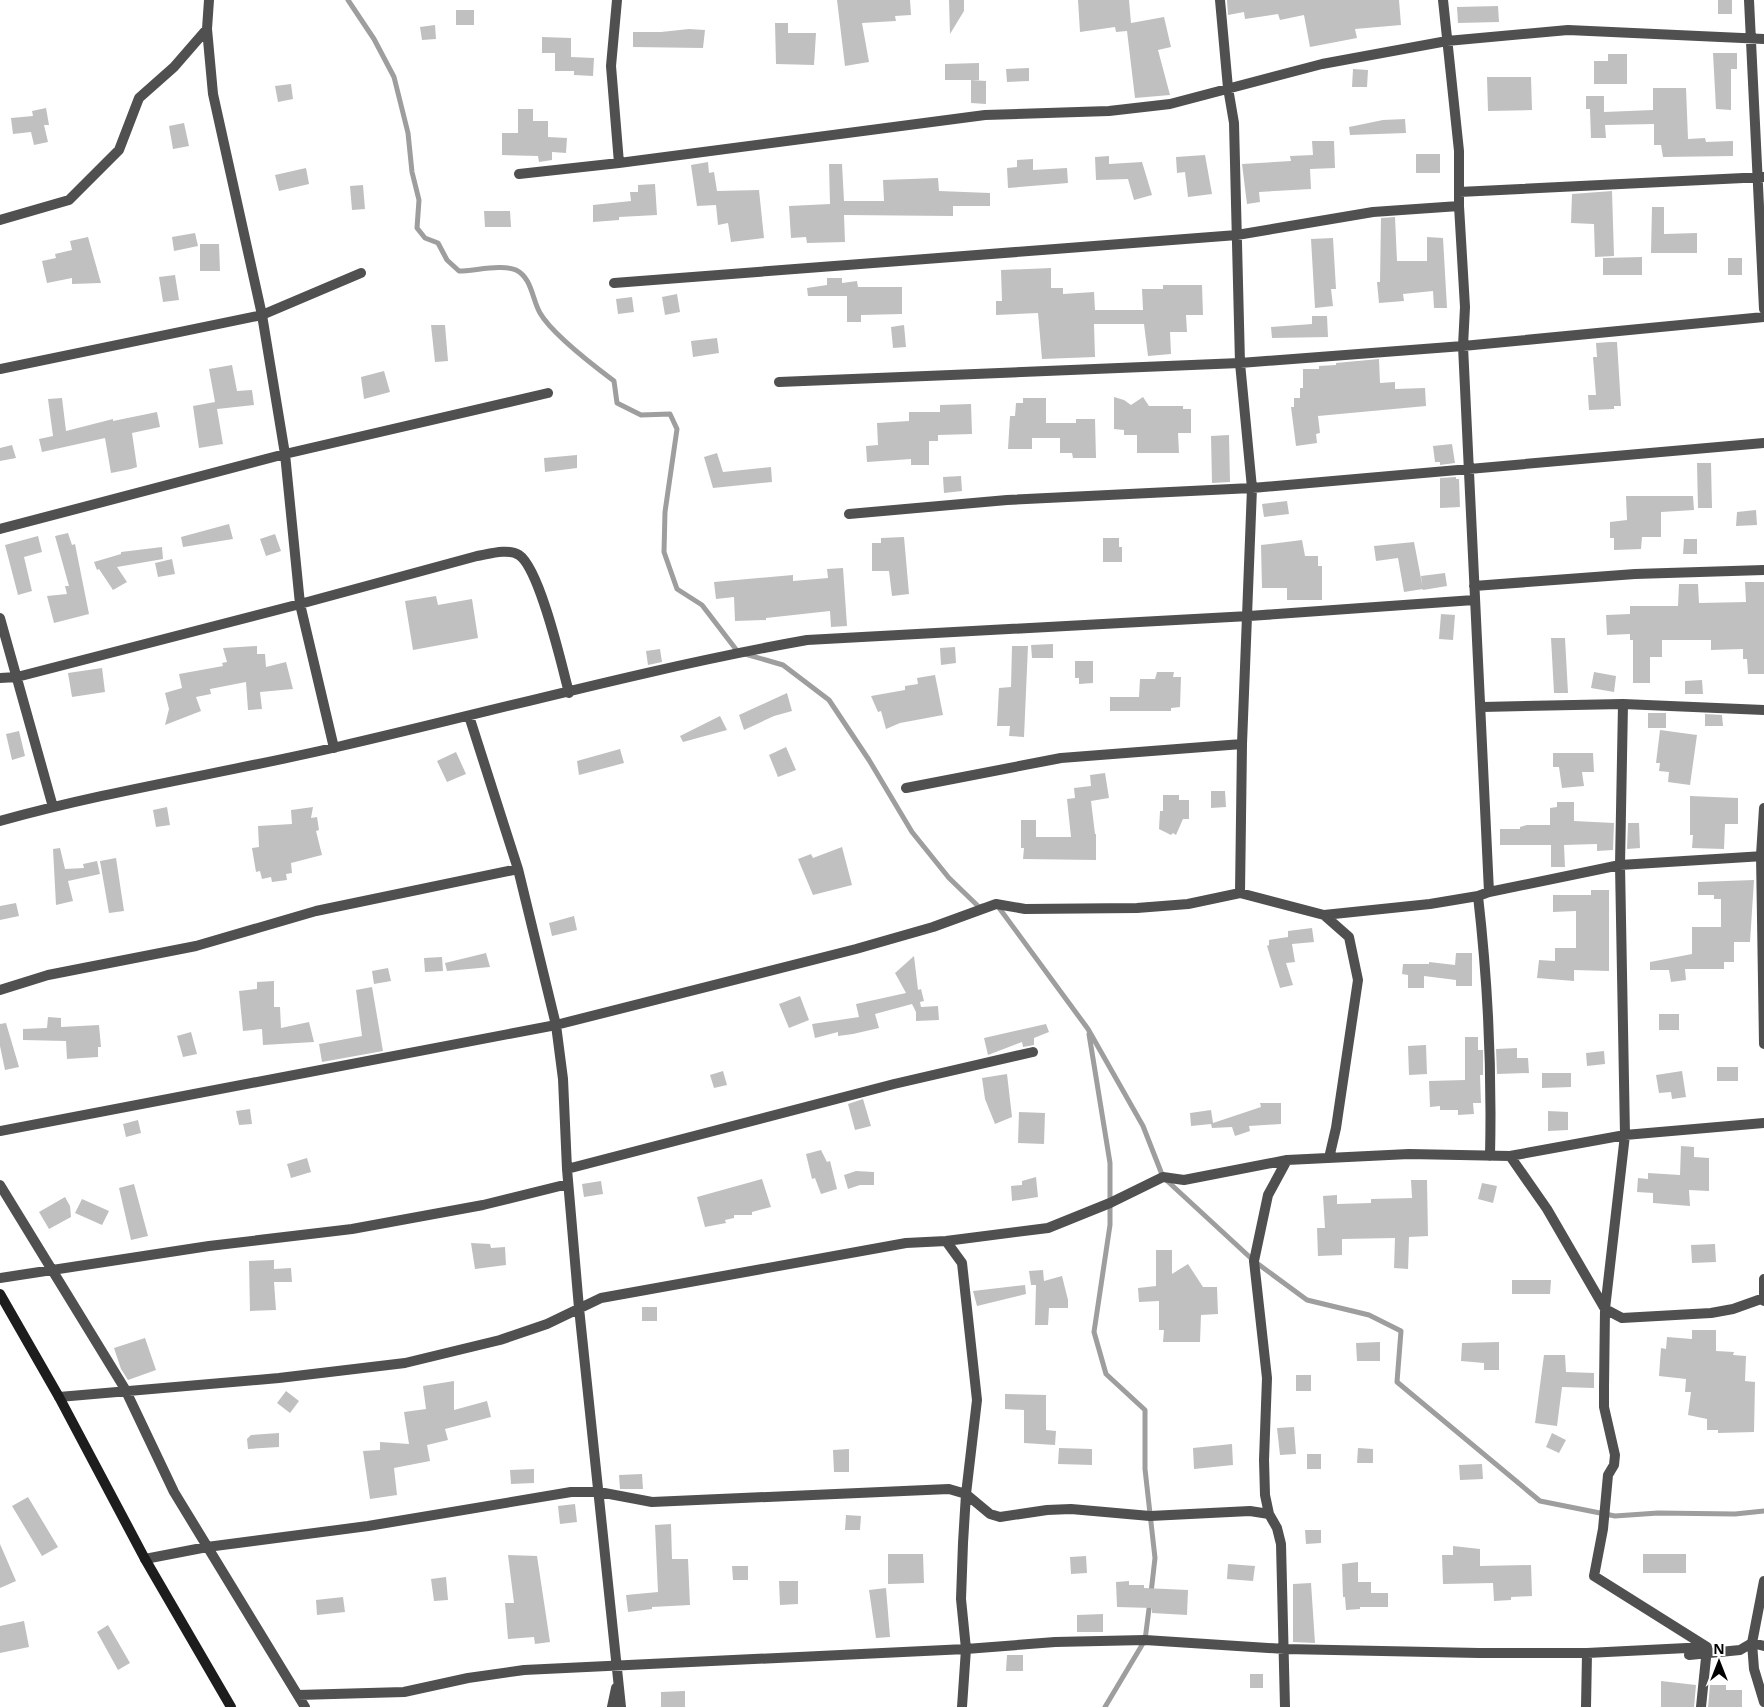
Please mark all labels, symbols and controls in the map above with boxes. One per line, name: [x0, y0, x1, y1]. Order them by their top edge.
north arrow: [1694, 1637, 1744, 1687]
text: N: [1713, 1639, 1725, 1658]

